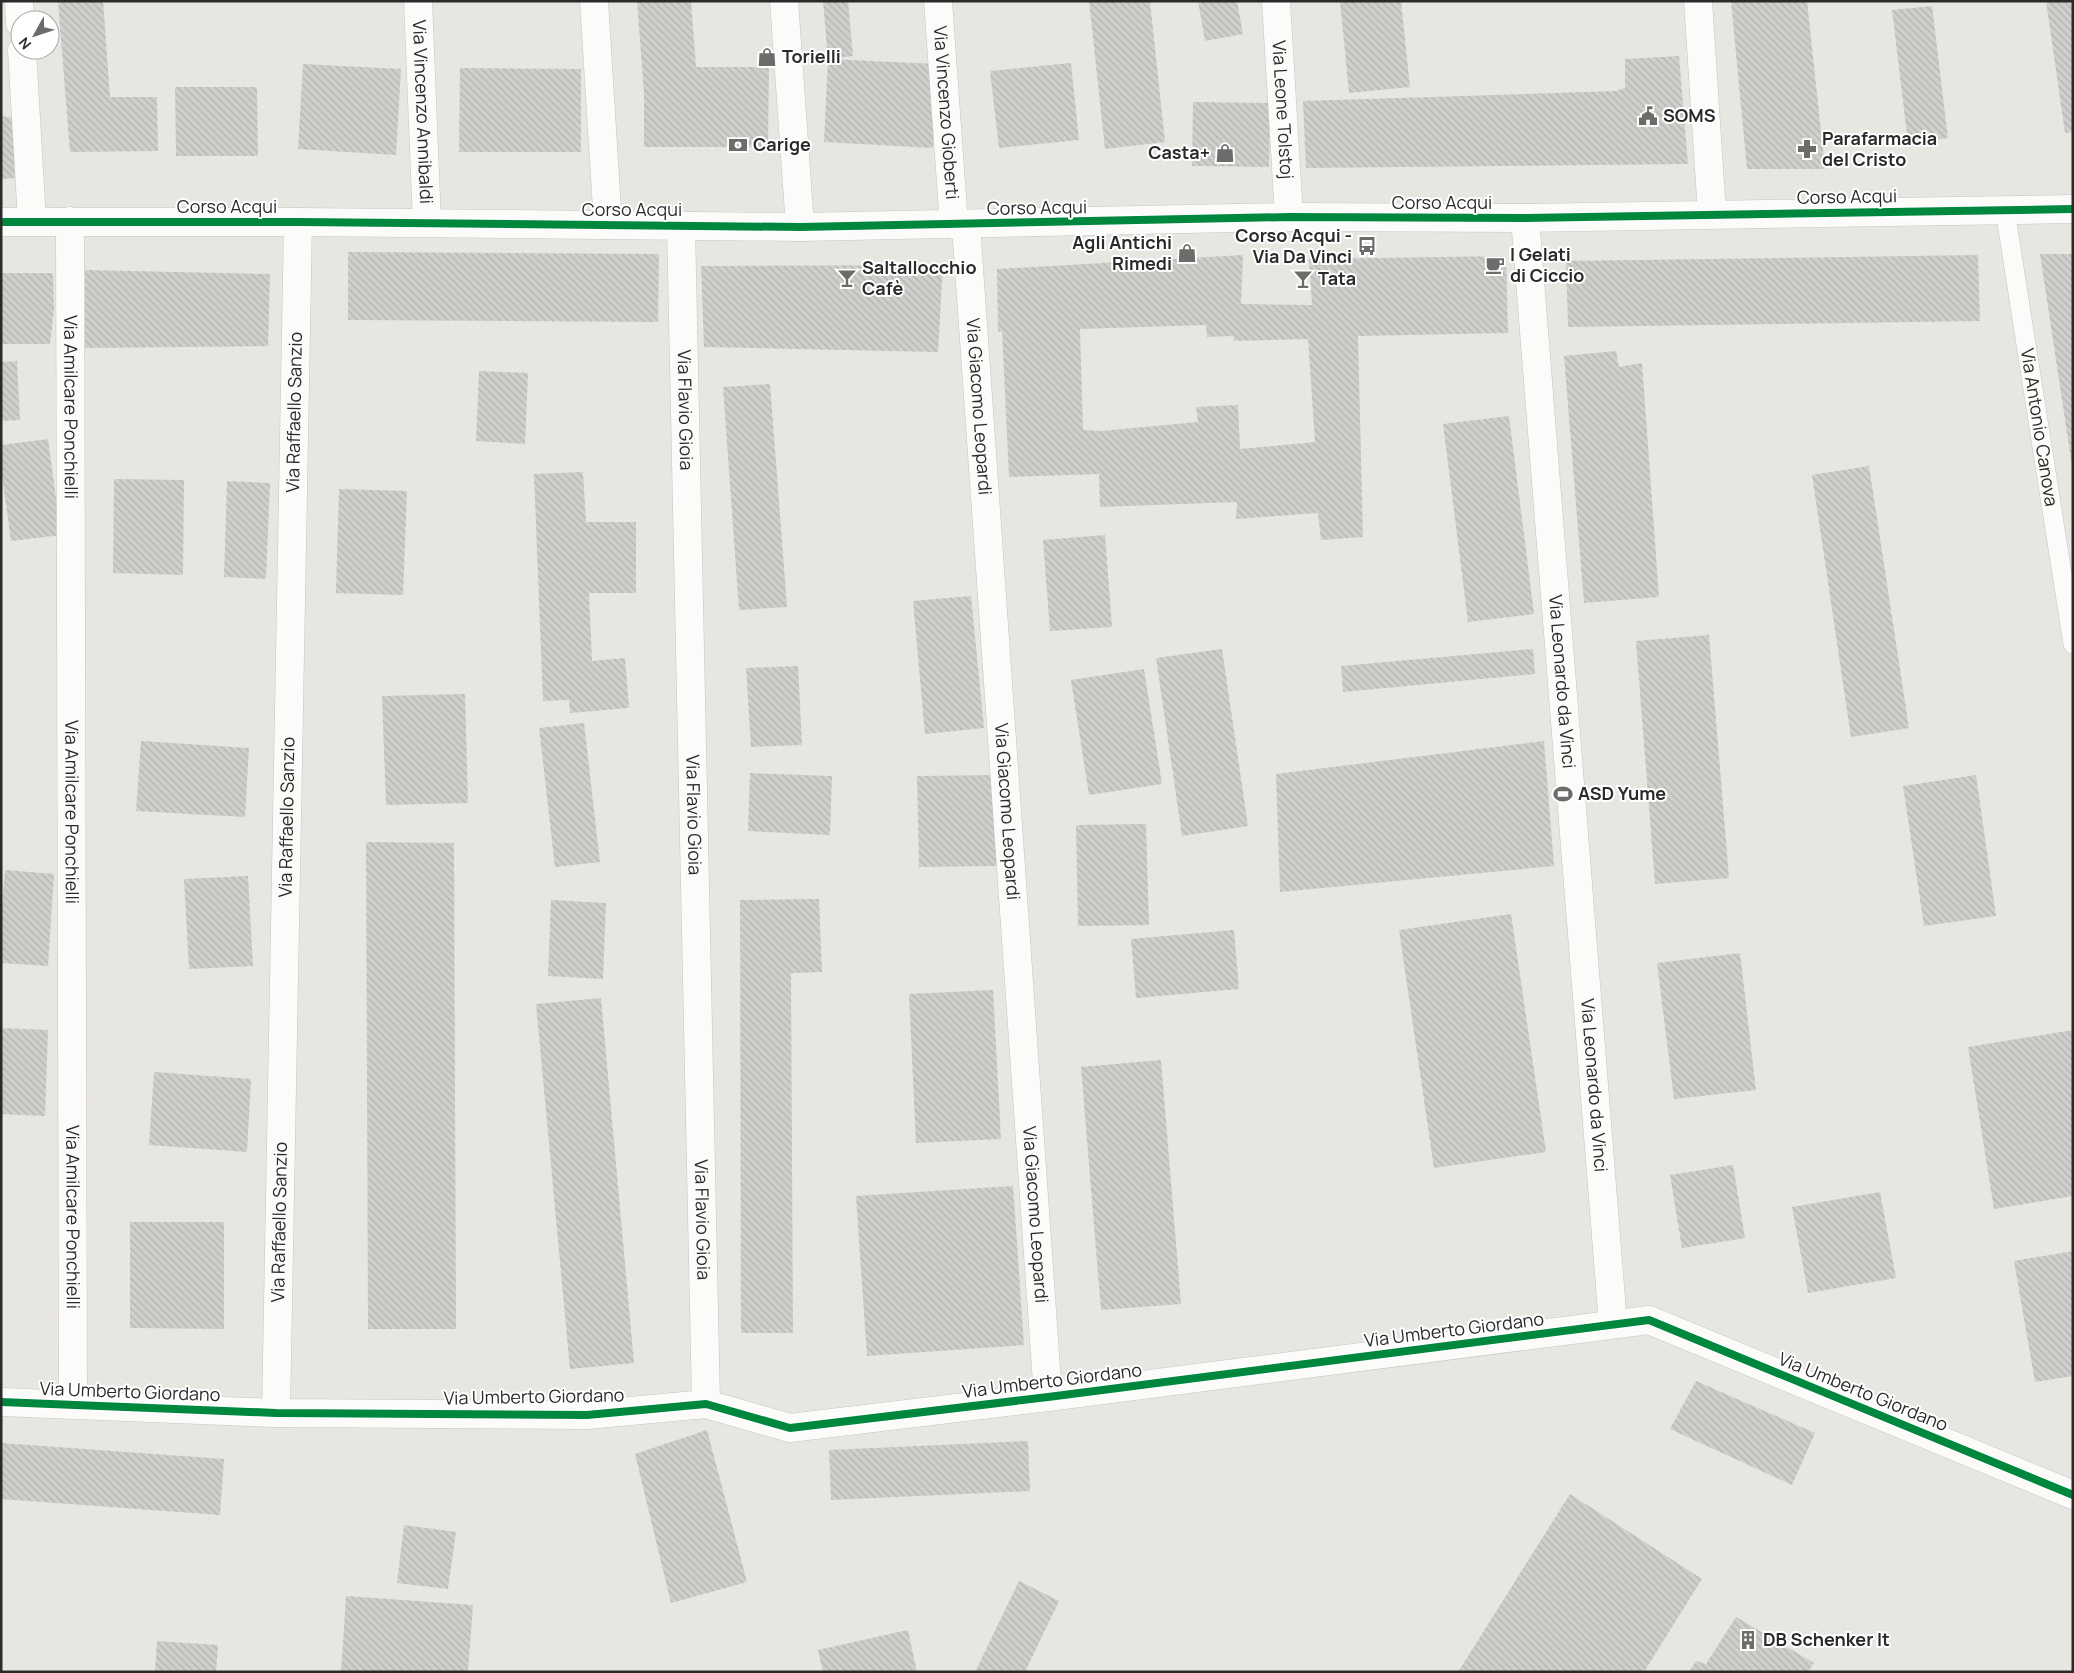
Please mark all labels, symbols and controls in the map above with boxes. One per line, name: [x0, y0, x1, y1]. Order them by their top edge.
north arrow: [10, 10, 60, 60]
street label: Via Vincenzo Annibaldi: [408, 19, 439, 204]
street label: Via Vincenzo Gioberti: [929, 25, 965, 200]
text: N: [14, 34, 35, 54]
street label: Via Leone Tolstoj: [1267, 40, 1300, 180]
place label: Torielli: [782, 44, 841, 68]
shop icon: Torielli: [756, 46, 778, 68]
place label: SOMS: [1663, 103, 1716, 127]
public building icon: SOMS: [1637, 105, 1659, 127]
place label: Parafarmacia del Cristo: [1822, 126, 1937, 171]
place label: Carige: [753, 132, 811, 156]
bank icon: Carige: [727, 134, 749, 156]
pharmacy icon: Parafarmacia del Cristo: [1796, 138, 1818, 160]
place label: Casta+: [1148, 140, 1210, 164]
shop icon: Casta+: [1214, 142, 1236, 164]
street label: Corso Acqui: [1797, 183, 1897, 209]
street label: Corso Acqui: [1392, 190, 1492, 214]
street label: Corso Acqui: [177, 194, 277, 218]
street label: Corso Acqui: [987, 194, 1087, 220]
street label: Corso Acqui: [582, 197, 682, 221]
place label: Corso Acqui - Via Da Vinci: [1235, 223, 1352, 268]
place label: Agli Antichi Rimedi: [1072, 230, 1172, 275]
bus stop icon: Corso Acqui - Via Da Vinci: [1356, 235, 1378, 257]
shop icon: Agli Antichi Rimedi: [1176, 242, 1198, 264]
place label: I Gelati di Ciccio: [1510, 242, 1584, 287]
cafe icon: I Gelati di Ciccio: [1484, 254, 1506, 276]
place label: Saltallocchio Cafè: [862, 255, 977, 300]
place label: Tata: [1318, 266, 1356, 290]
bar icon: Saltallocchio Cafè: [836, 267, 858, 289]
bar icon: Tata: [1292, 268, 1314, 290]
street label: Via Amilcare Ponchielli: [59, 315, 84, 499]
street label: Via Giacomo Leopardi: [962, 317, 998, 496]
street label: Via Raffaello Sanzio: [280, 332, 307, 493]
street label: Via Antonio Canova: [2016, 347, 2064, 508]
street label: Via Flavio Gioia: [673, 349, 699, 470]
street label: Via Leonardo da Vinci: [1544, 594, 1582, 769]
street label: Via Amilcare Ponchielli: [60, 720, 85, 904]
street label: Via Giacomo Leopardi: [990, 722, 1026, 901]
street label: Via Raffaello Sanzio: [273, 737, 299, 898]
street label: Via Flavio Gioia: [681, 754, 708, 875]
place label: ASD Yume: [1578, 781, 1666, 805]
sports icon: ASD Yume: [1552, 783, 1574, 805]
street label: Via Leonardo da Vinci: [1576, 997, 1614, 1173]
street label: Via Amilcare Ponchielli: [61, 1125, 86, 1309]
street label: Via Giacomo Leopardi: [1018, 1125, 1054, 1304]
street label: Via Raffaello Sanzio: [265, 1141, 292, 1303]
street label: Via Flavio Gioia: [690, 1159, 716, 1280]
street label: Via Umberto Giordano: [1363, 1306, 1545, 1352]
street label: Via Umberto Giordano: [1775, 1346, 1952, 1436]
street label: Via Umberto Giordano: [961, 1357, 1143, 1403]
street label: Via Umberto Giordano: [39, 1376, 221, 1406]
street label: Via Umberto Giordano: [443, 1382, 625, 1410]
place label: DB Schenker It: [1763, 1627, 1890, 1651]
building icon: DB Schenker It: [1737, 1629, 1759, 1651]

